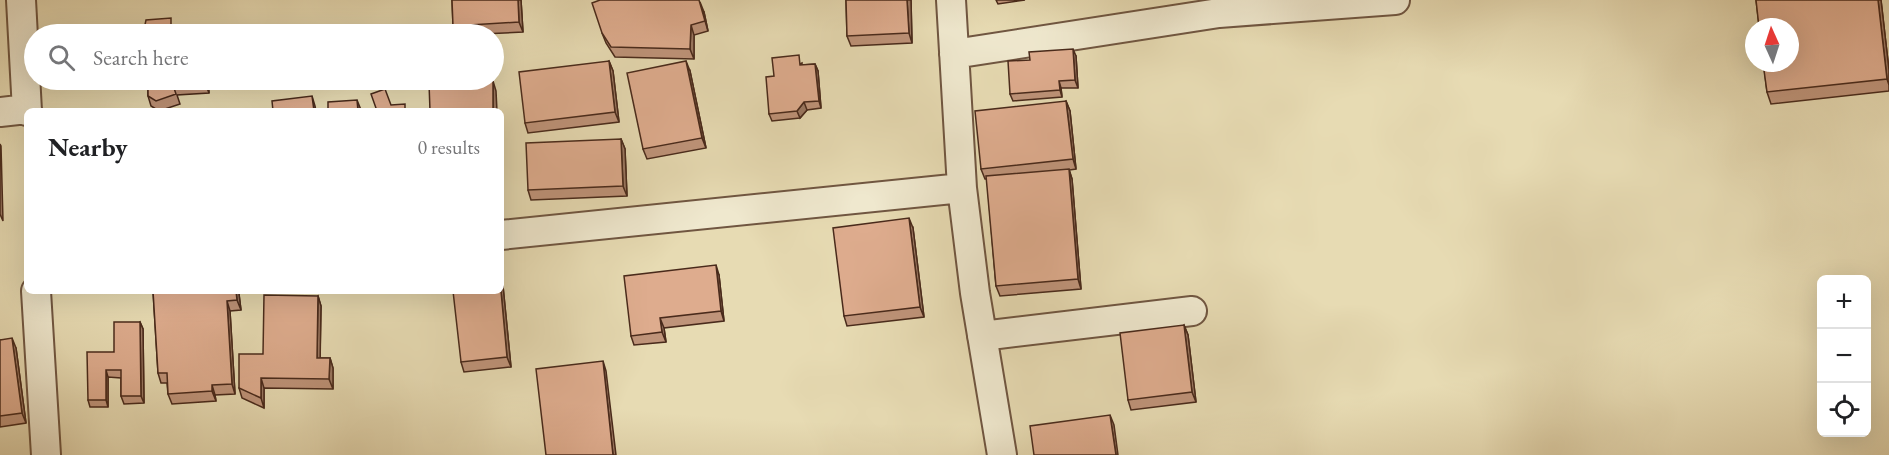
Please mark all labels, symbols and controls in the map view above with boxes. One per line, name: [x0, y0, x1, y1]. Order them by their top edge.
north arrow: [1745, 18, 1799, 72]
search box: [24, 24, 504, 90]
icon: search: [45, 41, 78, 74]
text: Search here: [93, 43, 188, 72]
text: Nearby: [48, 130, 128, 164]
text: 0 results: [417, 134, 480, 160]
map controls: [1817, 275, 1871, 437]
button: +: [1817, 275, 1871, 329]
button: −: [1817, 329, 1871, 383]
button: locate: [1817, 383, 1871, 437]

